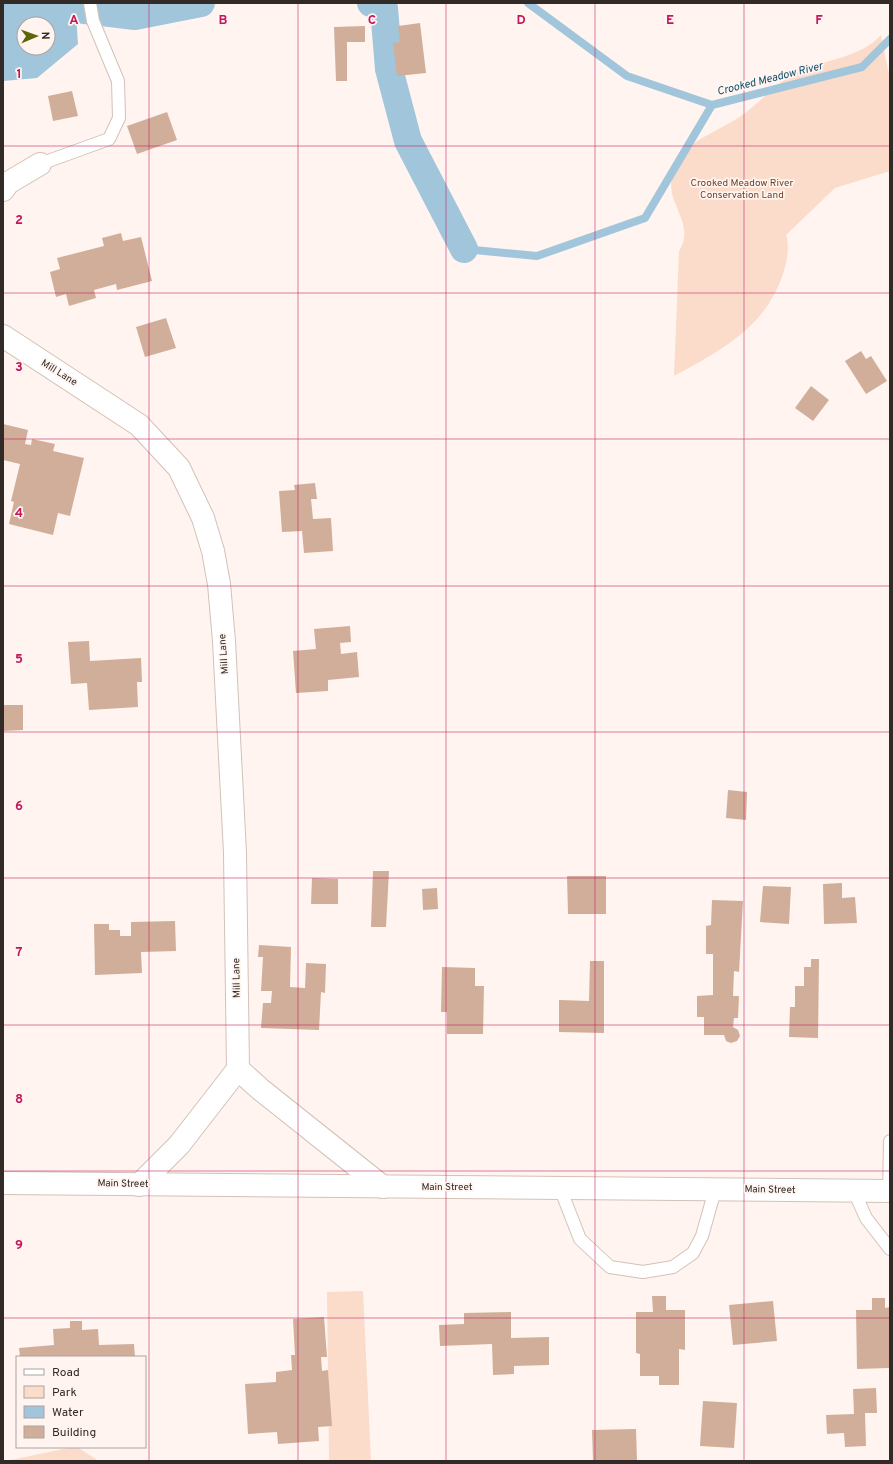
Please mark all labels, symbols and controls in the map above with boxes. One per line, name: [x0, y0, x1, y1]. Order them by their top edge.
text: A: [69, 13, 79, 29]
text: B: [219, 13, 228, 29]
text: C: [368, 13, 376, 29]
text: D: [516, 13, 526, 29]
text: E: [666, 13, 674, 29]
text: F: [815, 13, 823, 29]
north arrow: [16, 16, 56, 56]
text: N: [38, 31, 52, 40]
water label: Crooked Meadow River: [716, 59, 825, 99]
text: 1: [16, 67, 22, 83]
park label: Crooked Meadow River Conservation Land: [690, 177, 794, 202]
text: 2: [15, 213, 23, 229]
street label: Mill Lane: [38, 357, 80, 389]
text: 3: [15, 360, 23, 376]
text: 4: [15, 506, 23, 522]
street label: Mill Lane: [216, 633, 232, 675]
text: 5: [15, 652, 23, 668]
text: 6: [15, 799, 23, 815]
text: 7: [16, 945, 23, 961]
street label: Mill Lane: [230, 958, 244, 998]
text: 8: [15, 1092, 23, 1108]
street label: Main Street: [97, 1177, 149, 1191]
street label: Main Street: [421, 1181, 473, 1194]
street label: Main Street: [744, 1183, 796, 1197]
text: 9: [15, 1238, 23, 1254]
legend: [16, 1356, 146, 1448]
text: Road: [52, 1365, 80, 1381]
text: Park: [52, 1385, 77, 1401]
text: Water: [52, 1405, 84, 1421]
text: Building: [52, 1425, 96, 1441]

